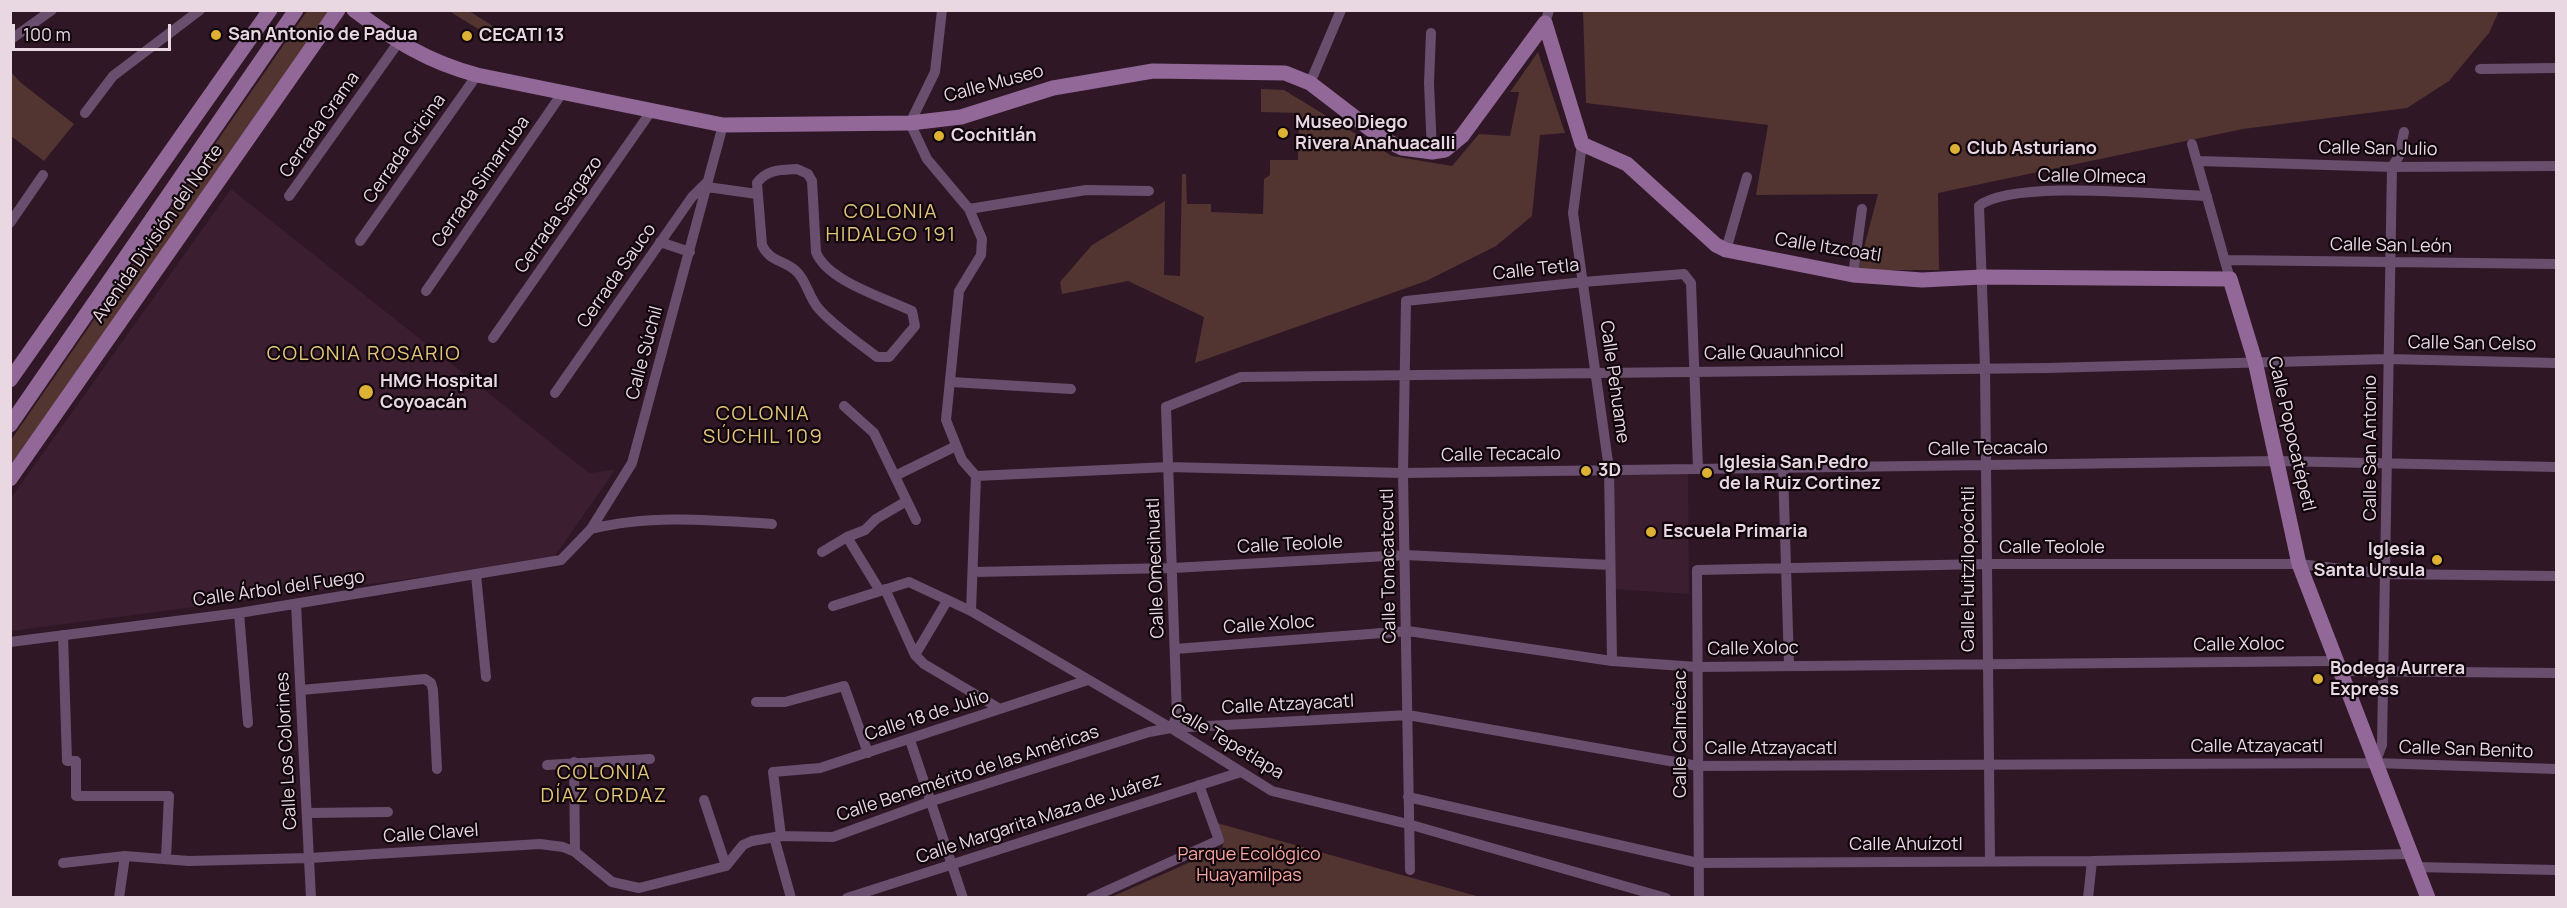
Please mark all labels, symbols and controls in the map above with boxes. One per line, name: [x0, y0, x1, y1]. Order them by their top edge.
scale bar: [15, 12, 174, 50]
text: 100 m: [23, 22, 71, 46]
place label: San Antonio de Padua: [228, 24, 418, 46]
place label: CECATI 13: [479, 25, 564, 47]
marker: San Antonio de Padua: [209, 28, 223, 42]
marker: CECATI 13: [460, 29, 474, 43]
street label: Calle Museo: [942, 60, 1046, 108]
street label: Cerrada Grama: [275, 68, 365, 182]
street label: Cerrada Gricina: [359, 90, 451, 208]
street label: Cerrada Simarruba: [428, 112, 534, 252]
place label: Museo Diego Rivera Anahuacalli: [1295, 112, 1456, 154]
place label: Cochitlán: [951, 125, 1037, 147]
marker: Museo Diego Rivera Anahuacalli: [1276, 126, 1290, 140]
marker: Cochitlán: [932, 129, 946, 143]
street label: Calle San Julio: [2318, 137, 2438, 161]
place label: Club Asturiano: [1967, 138, 2097, 160]
street label: Avenida División del Norte: [88, 141, 228, 327]
marker: Club Asturiano: [1948, 142, 1962, 156]
street label: Cerrada Sargazo: [511, 152, 607, 278]
street label: Calle Olmeca: [2038, 165, 2146, 189]
district label: COLONIA HIDALGO 191: [826, 200, 956, 247]
street label: Cerrada Sauco: [573, 220, 661, 332]
street label: Calle Itzcoatl: [1773, 229, 1883, 267]
street label: Calle San León: [2330, 234, 2452, 258]
street label: Calle Tetla: [1492, 255, 1580, 285]
street label: Calle Súchil: [622, 304, 668, 402]
street label: Calle Pehuame: [1595, 319, 1633, 445]
street label: Calle San Celso: [2408, 332, 2536, 356]
street label: Calle Quauhnicol: [1704, 341, 1844, 365]
district label: COLONIA ROSARIO: [267, 342, 461, 366]
street label: Calle Popocatépetl: [2263, 355, 2319, 513]
place label: HMG Hospital Coyoacán: [380, 371, 498, 413]
street label: Calle San Antonio: [2360, 375, 2382, 521]
marker: HMG Hospital Coyoacán: [357, 383, 375, 401]
district label: COLONIA SÚCHIL 109: [703, 402, 823, 449]
street label: Calle Tecacalo: [1928, 437, 2048, 461]
street label: Calle Tecacalo: [1441, 443, 1561, 467]
place label: Iglesia San Pedro de la Ruiz Cortinez: [1719, 452, 1881, 494]
place label: 3D: [1598, 460, 1621, 482]
marker: 3D: [1579, 464, 1593, 478]
marker: Iglesia San Pedro de la Ruiz Cortinez: [1700, 466, 1714, 480]
street label: Calle Huitzilopóchtli: [1958, 486, 1980, 652]
street label: Calle Tonacatecutl: [1377, 488, 1401, 644]
street label: Calle Omecihuatl: [1143, 497, 1169, 639]
place label: Escuela Primaria: [1663, 521, 1808, 543]
marker: Escuela Primaria: [1644, 525, 1658, 539]
street label: Calle Teolole: [1237, 531, 1343, 559]
street label: Calle Teolole: [1999, 537, 2105, 559]
place label: Iglesia Santa Ursula: [2314, 539, 2425, 582]
marker: Iglesia Santa Ursula: [2430, 553, 2444, 567]
street label: Calle Árbol del Fuego: [192, 566, 366, 612]
street label: Calle Xoloc: [1223, 611, 1315, 639]
street label: Calle Xoloc: [2193, 633, 2285, 657]
street label: Calle Xoloc: [1707, 637, 1799, 661]
place label: Bodega Aurrera Express: [2330, 658, 2465, 700]
street label: Calle Calmécac: [1670, 670, 1692, 798]
street label: Calle Los Colorines: [272, 672, 302, 830]
marker: Bodega Aurrera Express: [2311, 672, 2325, 686]
street label: Calle 18 de Julio: [862, 686, 992, 746]
street label: Calle Atzayacatl: [1221, 691, 1355, 719]
street label: Calle Tepetlapa: [1166, 700, 1288, 784]
street label: Calle Benemérito de las Américas: [834, 721, 1102, 827]
street label: Calle Atzayacatl: [2191, 736, 2323, 758]
street label: Calle San Benito: [2398, 737, 2534, 763]
street label: Calle Atzayacatl: [1705, 738, 1837, 760]
district label: COLONIA DÍAZ ORDAZ: [540, 761, 668, 808]
street label: Calle Margarita Maza de Juárez: [914, 769, 1164, 869]
street label: Calle Clavel: [383, 820, 479, 848]
street label: Calle Ahuízotl: [1849, 834, 1963, 856]
park label: Parque Ecológico Huayamilpas: [1177, 844, 1321, 886]

